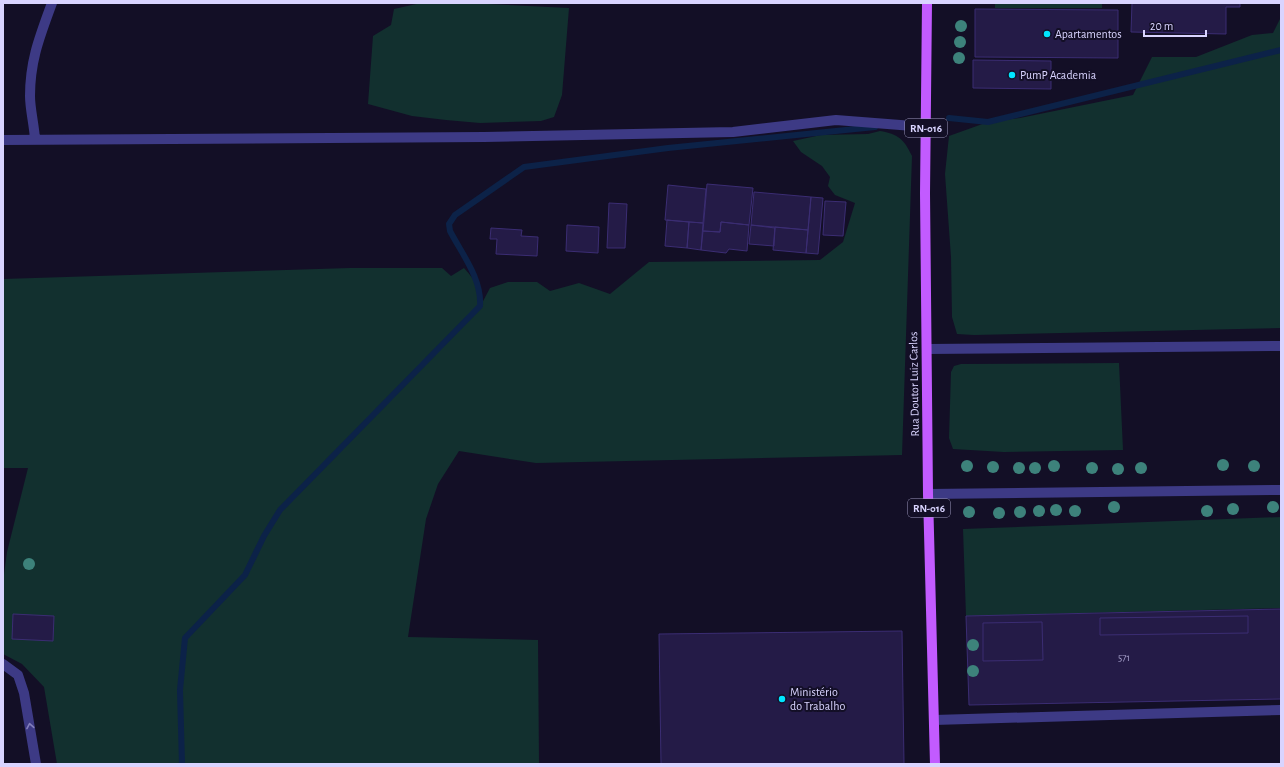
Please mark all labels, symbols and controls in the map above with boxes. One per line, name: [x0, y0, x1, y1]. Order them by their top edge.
scale bar: [1144, 12, 1206, 38]
text: 20 m: [1150, 20, 1173, 32]
place label: Apartamentos: [1055, 28, 1122, 40]
marker: Apartamentos: [1042, 29, 1052, 39]
place label: PumP Academia: [1020, 69, 1097, 81]
marker: PumP Academia: [1007, 70, 1017, 80]
road number: RN-016: [905, 119, 947, 137]
street label: Rua Doutor Luiz Carlos: [907, 331, 921, 437]
road number: RN-016: [908, 499, 950, 517]
house number: 571: [1118, 653, 1130, 663]
place label: Ministério do Trabalho: [790, 686, 845, 712]
marker: Ministério do Trabalho: [777, 694, 787, 704]
one-way arrow: [26, 722, 35, 729]

